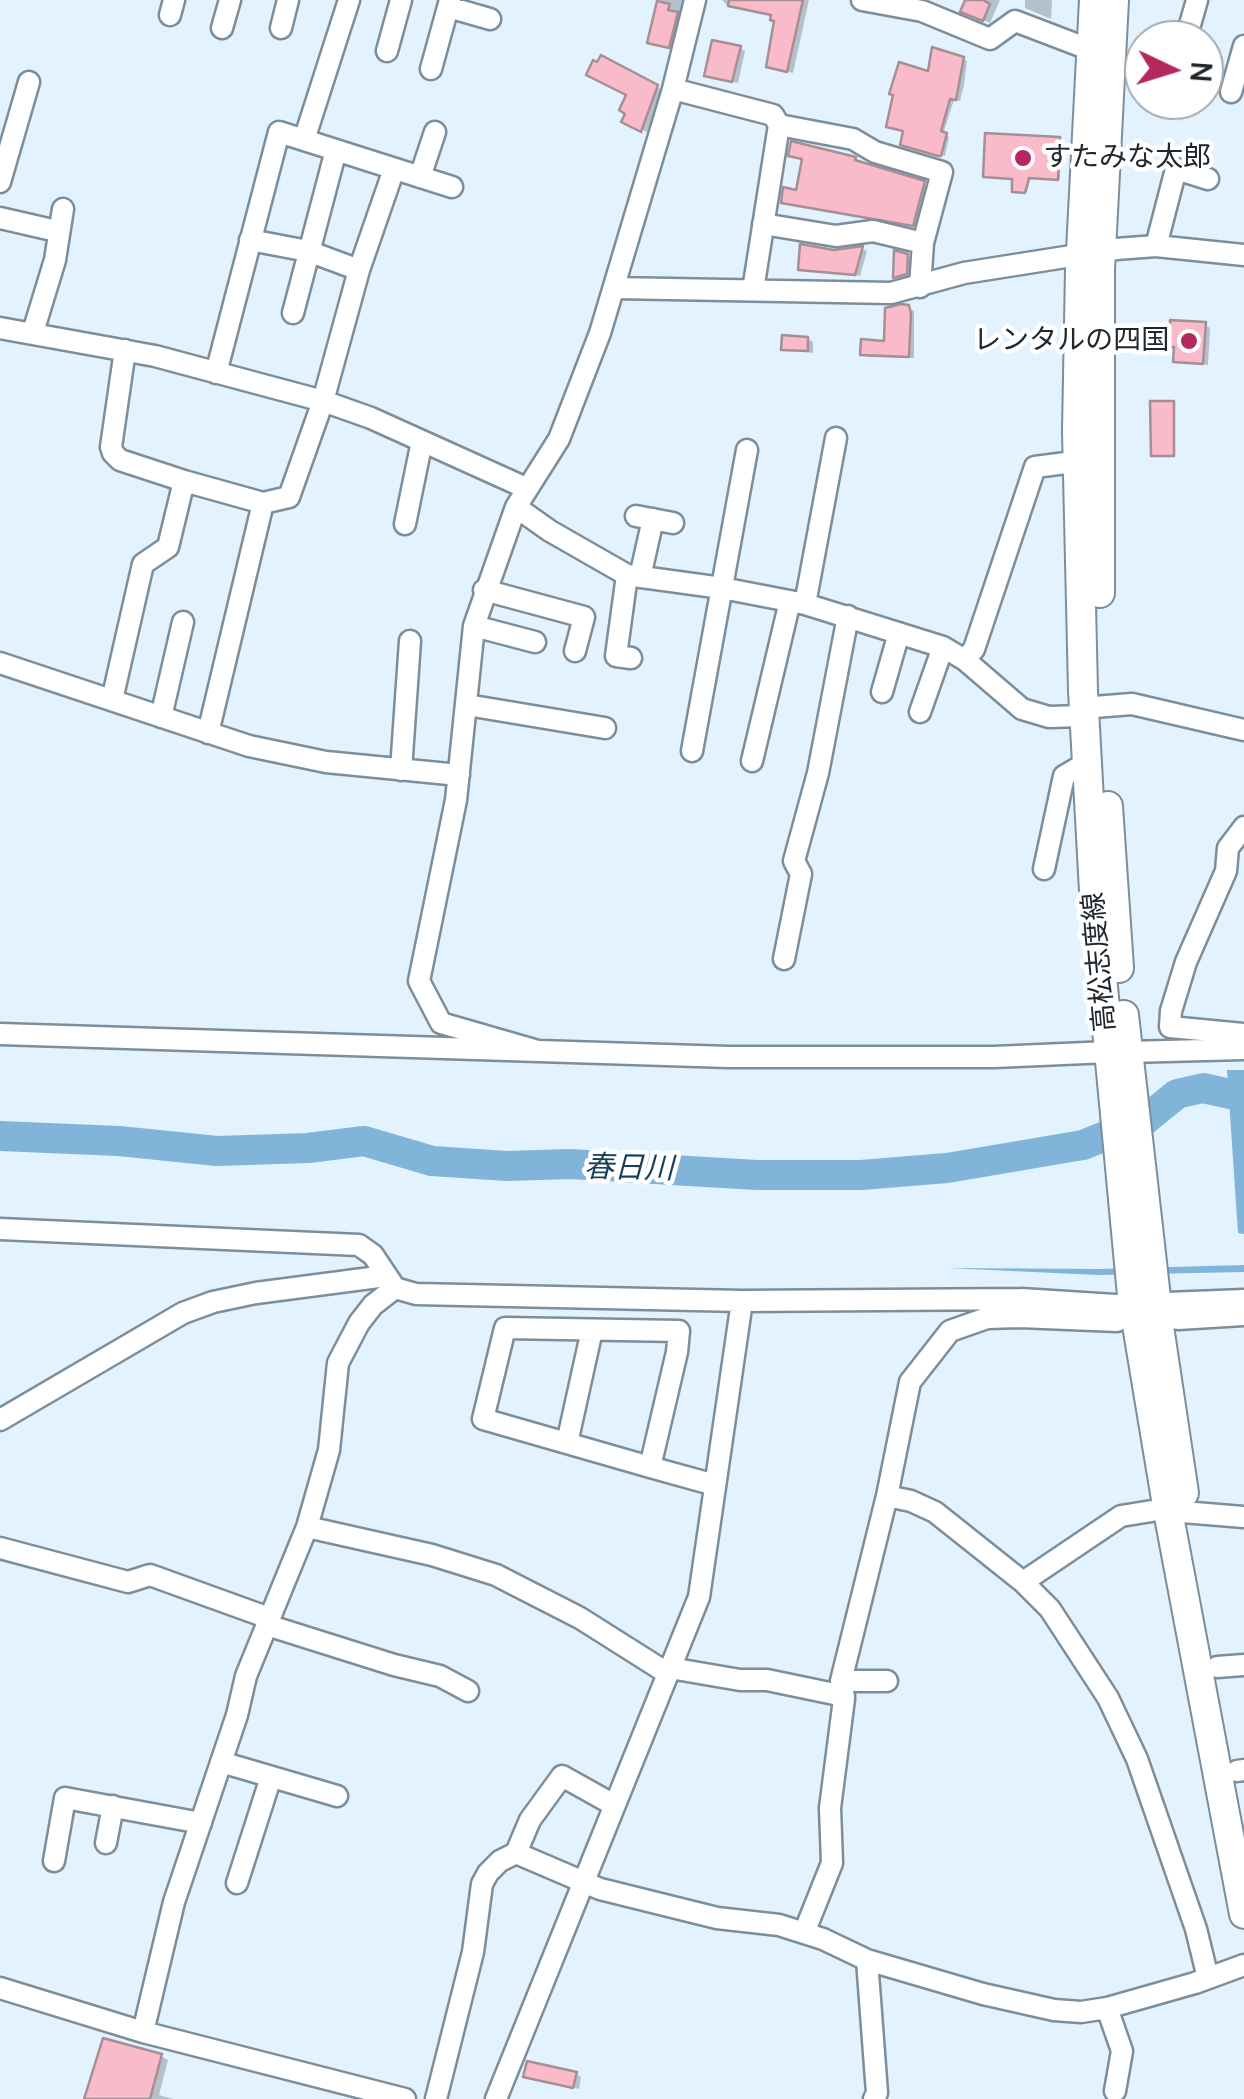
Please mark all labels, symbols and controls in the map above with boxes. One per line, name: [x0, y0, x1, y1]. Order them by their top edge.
north arrow: [1124, 20, 1224, 120]
text: N: [1182, 61, 1222, 83]
place label: すたみな太郎: [1043, 141, 1211, 175]
marker: すたみな太郎: [1012, 147, 1034, 169]
place label: レンタルの四国: [973, 324, 1169, 358]
marker: レンタルの四国: [1178, 330, 1200, 352]
street label: 高松志度線: [1077, 891, 1123, 1033]
water label: 春日川: [584, 1150, 674, 1188]

